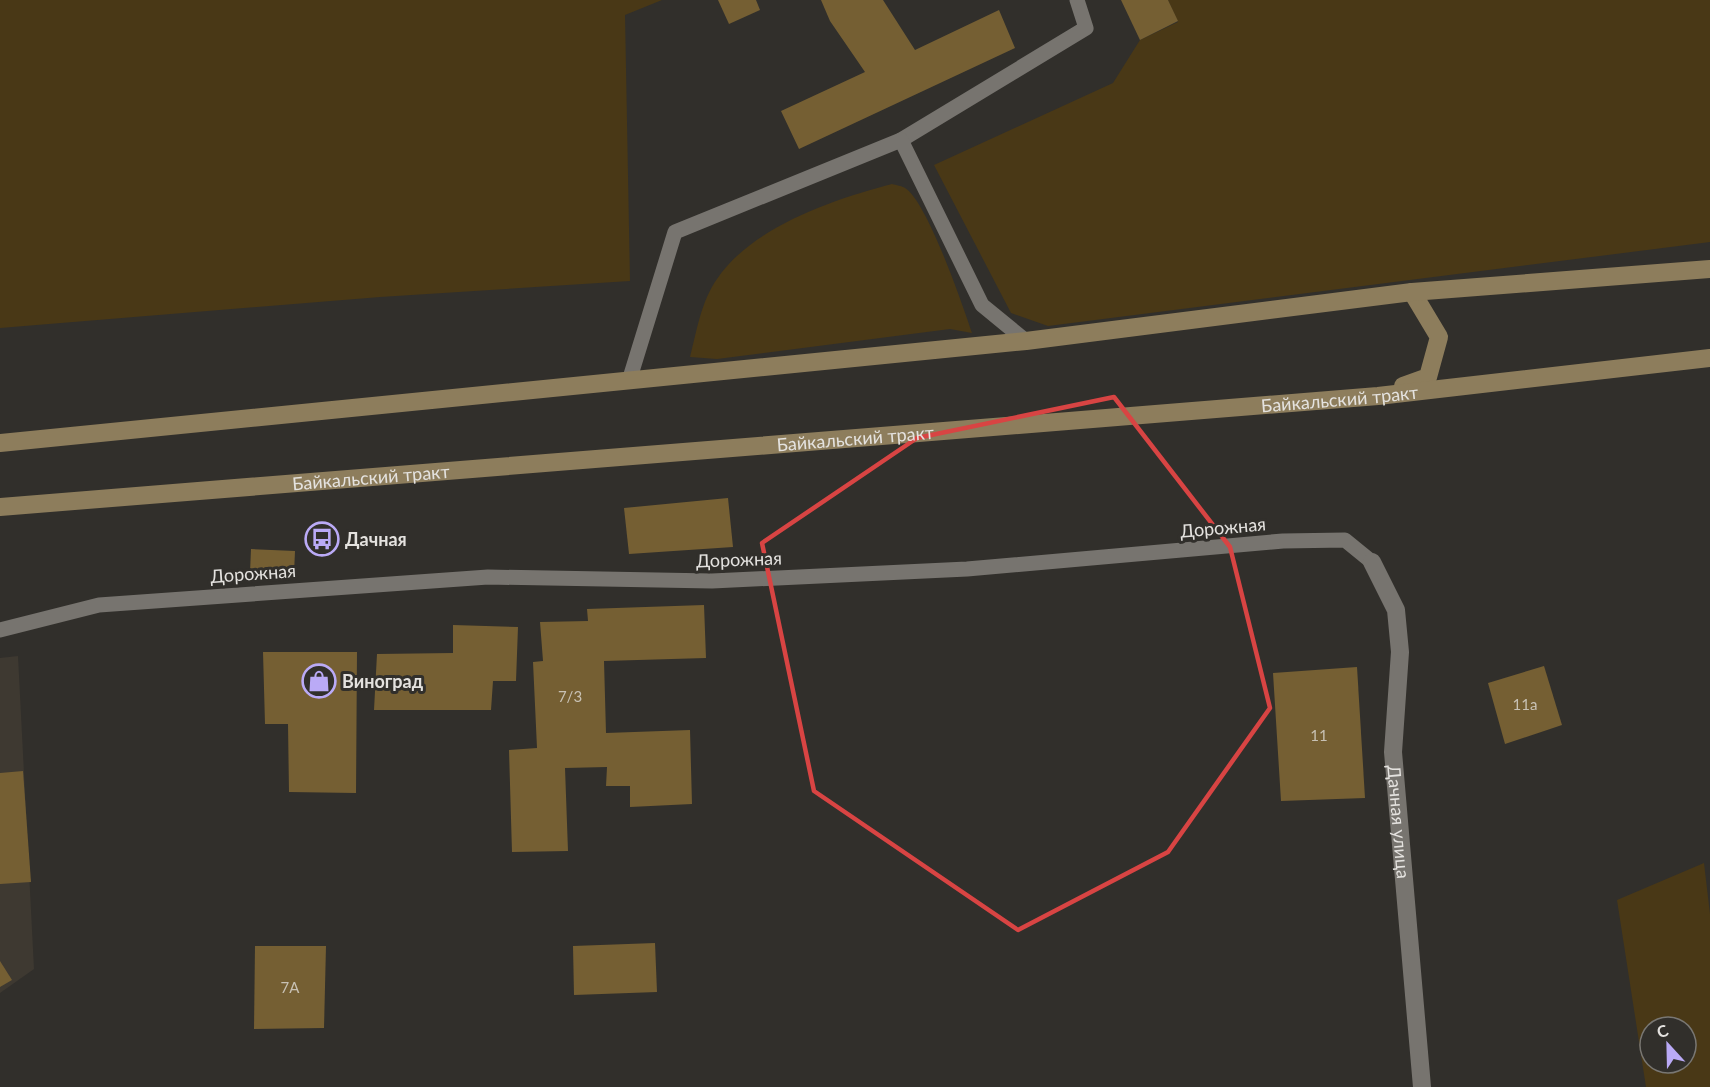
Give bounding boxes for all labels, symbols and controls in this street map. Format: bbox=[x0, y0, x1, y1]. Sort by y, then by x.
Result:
street label: Байкальский тракт bbox=[1260, 380, 1419, 416]
street label: Байкальский тракт bbox=[776, 421, 935, 455]
street label: Байкальский тракт bbox=[291, 460, 450, 494]
street label: Дорожная bbox=[1179, 512, 1267, 542]
bus stop icon: Дачная bbox=[304, 521, 340, 557]
place label: Дачная bbox=[345, 528, 407, 550]
street label: Дорожная bbox=[696, 547, 782, 571]
street label: Дорожная bbox=[209, 559, 297, 587]
shop icon: Виноград bbox=[301, 663, 337, 699]
place label: Виноград bbox=[342, 670, 424, 692]
house number: 7/3 bbox=[558, 687, 582, 705]
house number: 11а bbox=[1513, 695, 1537, 713]
house number: 11 bbox=[1310, 726, 1328, 744]
street label: Дачная улица bbox=[1383, 764, 1415, 879]
house number: 7А bbox=[281, 978, 300, 996]
north arrow bbox=[1638, 1015, 1698, 1075]
text: С bbox=[1654, 1020, 1671, 1041]

